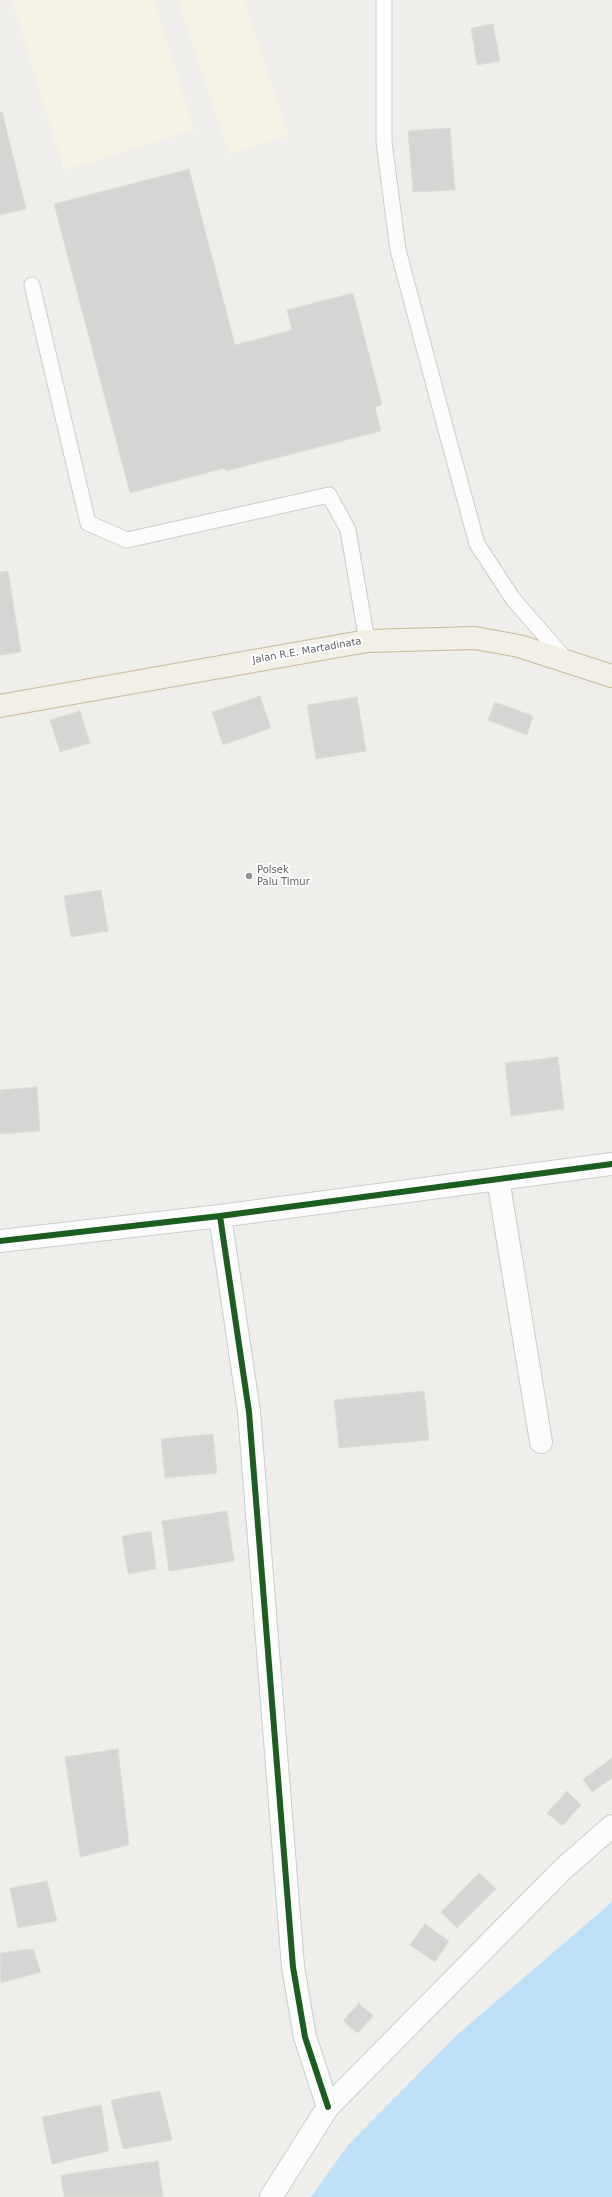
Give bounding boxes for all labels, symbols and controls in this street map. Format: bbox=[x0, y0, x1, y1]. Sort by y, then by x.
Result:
street label: Jalan R.E. Martadinata bbox=[252, 635, 362, 667]
place label: Polsek Palu Timur bbox=[257, 864, 310, 888]
marker: Polsek Palu Timur bbox=[244, 871, 254, 881]

